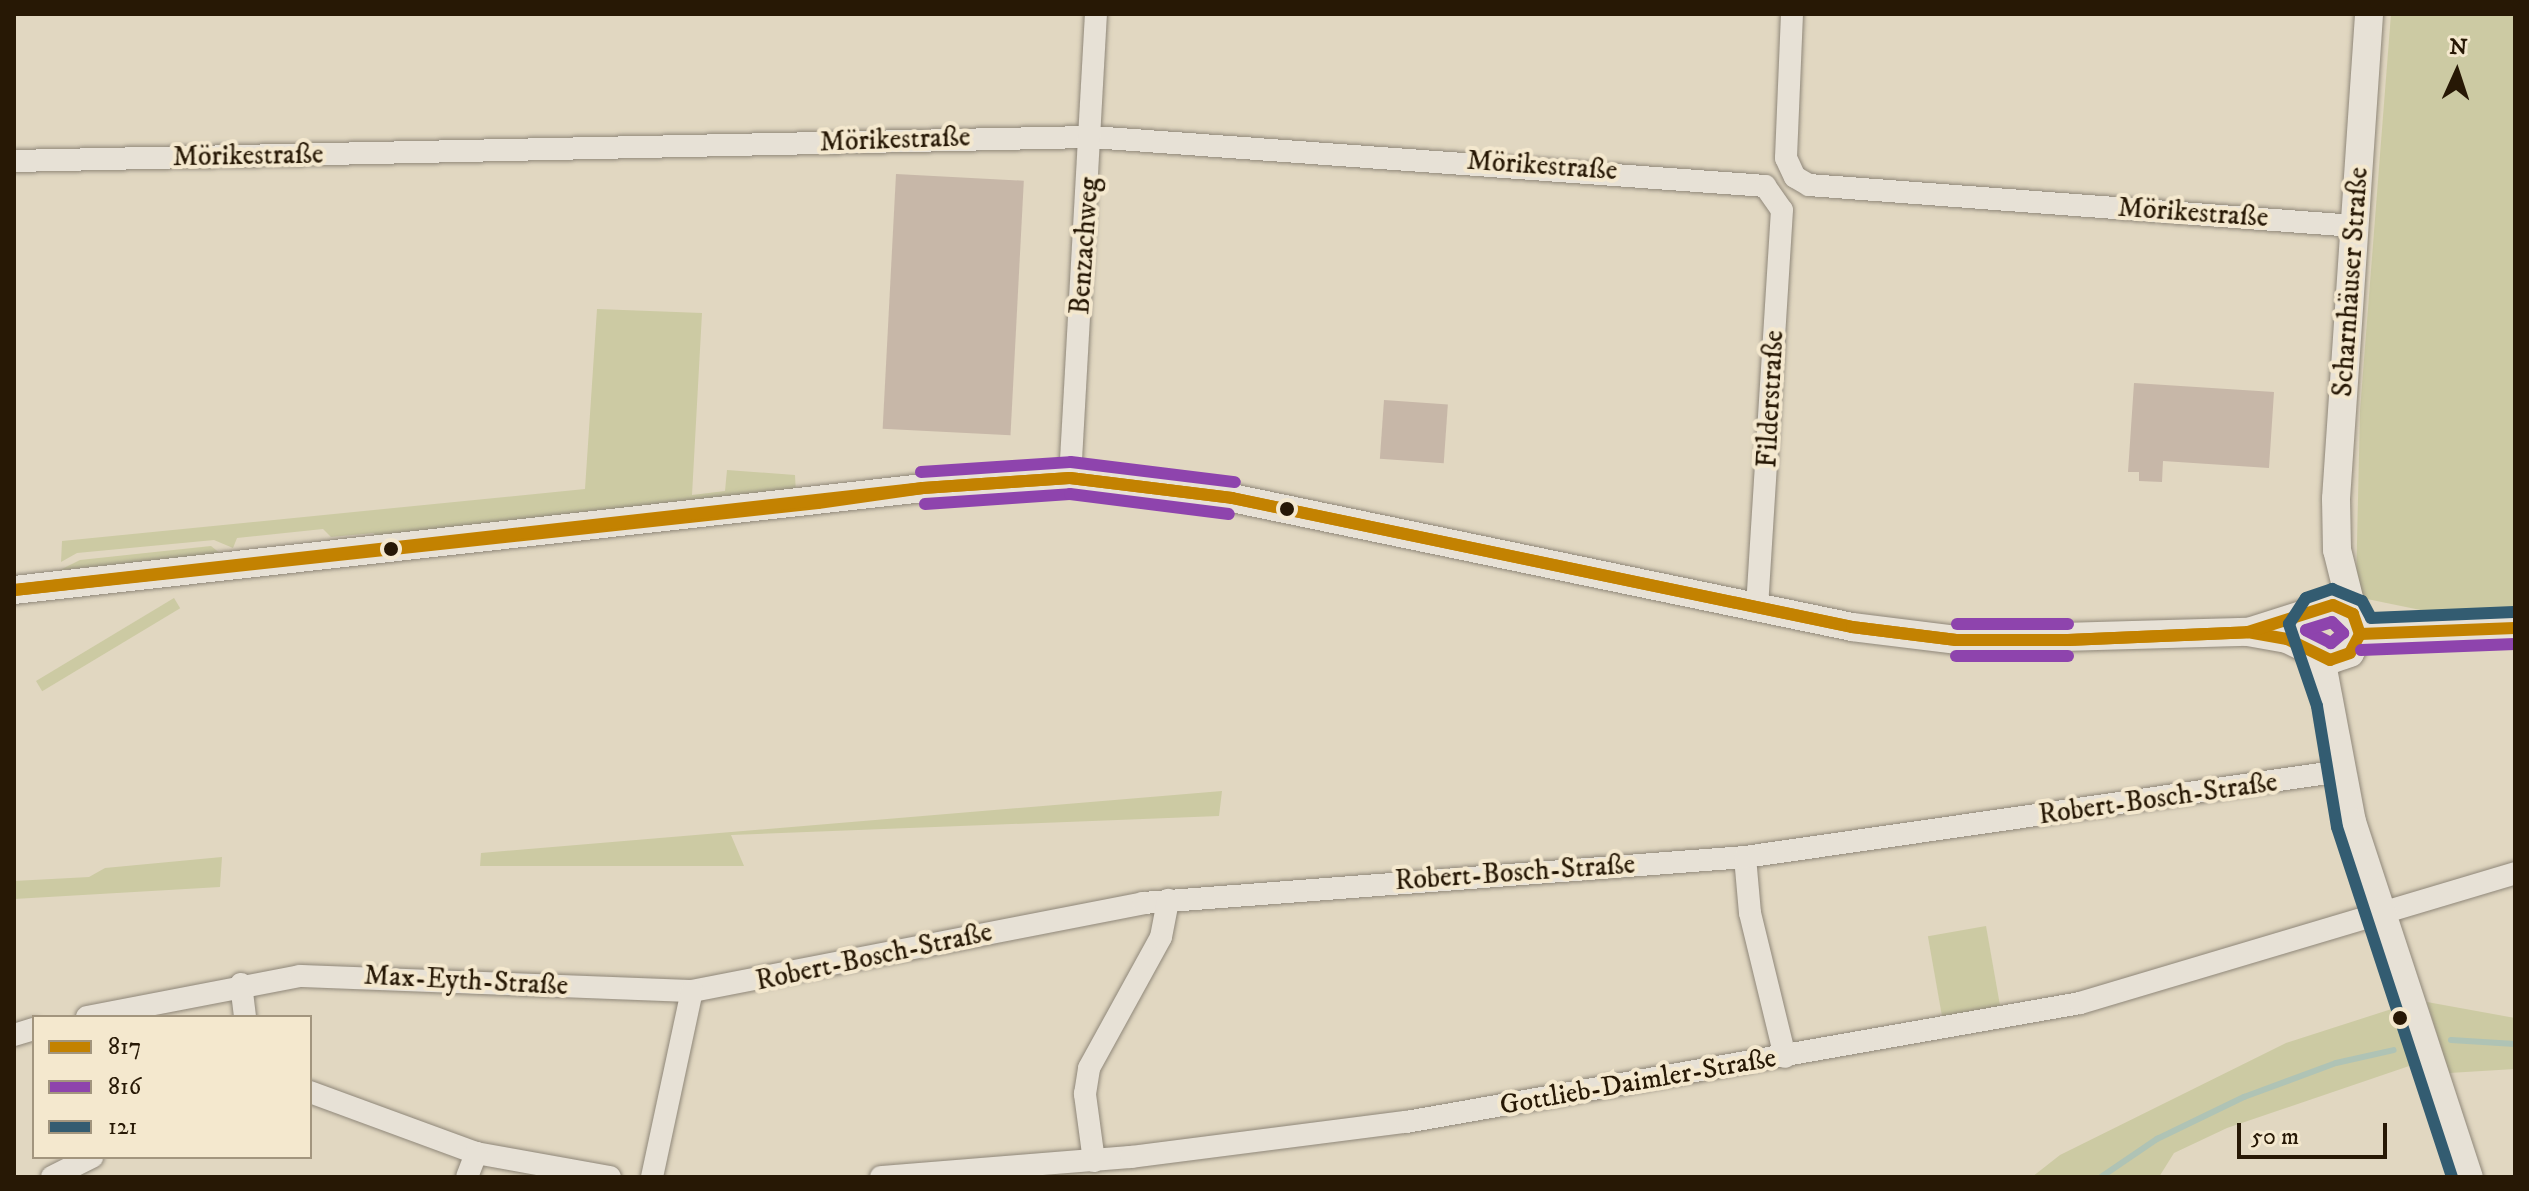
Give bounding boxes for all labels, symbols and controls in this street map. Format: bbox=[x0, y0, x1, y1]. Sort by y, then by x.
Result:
north arrow bbox=[2417, 32, 2497, 112]
text: N bbox=[2449, 34, 2468, 61]
street label: Mörikestraße bbox=[819, 121, 971, 159]
street label: Mörikestraße bbox=[172, 138, 324, 174]
street label: Mörikestraße bbox=[1466, 144, 1618, 188]
street label: Scharnhäuser Straße bbox=[2326, 166, 2376, 398]
street label: Benzachweg bbox=[1063, 176, 1107, 316]
street label: Mörikestraße bbox=[2117, 191, 2269, 235]
street label: Filderstraße bbox=[1751, 329, 1791, 469]
unlabelled marker bbox=[1279, 501, 1295, 517]
unlabelled marker bbox=[383, 541, 399, 557]
street label: Robert-Bosch-Straße bbox=[2036, 766, 2280, 832]
street label: Robert-Bosch-Straße bbox=[1394, 848, 1636, 898]
street label: Robert-Bosch-Straße bbox=[753, 916, 995, 998]
street label: Max-Eyth-Straße bbox=[363, 959, 569, 1003]
unlabelled marker bbox=[2392, 1010, 2408, 1026]
legend bbox=[32, 1015, 312, 1159]
text: 817 bbox=[108, 1032, 141, 1062]
street label: Gottlieb-Daimler-Straße bbox=[1497, 1041, 1779, 1123]
text: 816 bbox=[108, 1072, 141, 1102]
scale bar bbox=[2241, 1107, 2391, 1157]
text: 121 bbox=[108, 1112, 137, 1142]
text: 50 m bbox=[2251, 1122, 2299, 1152]

